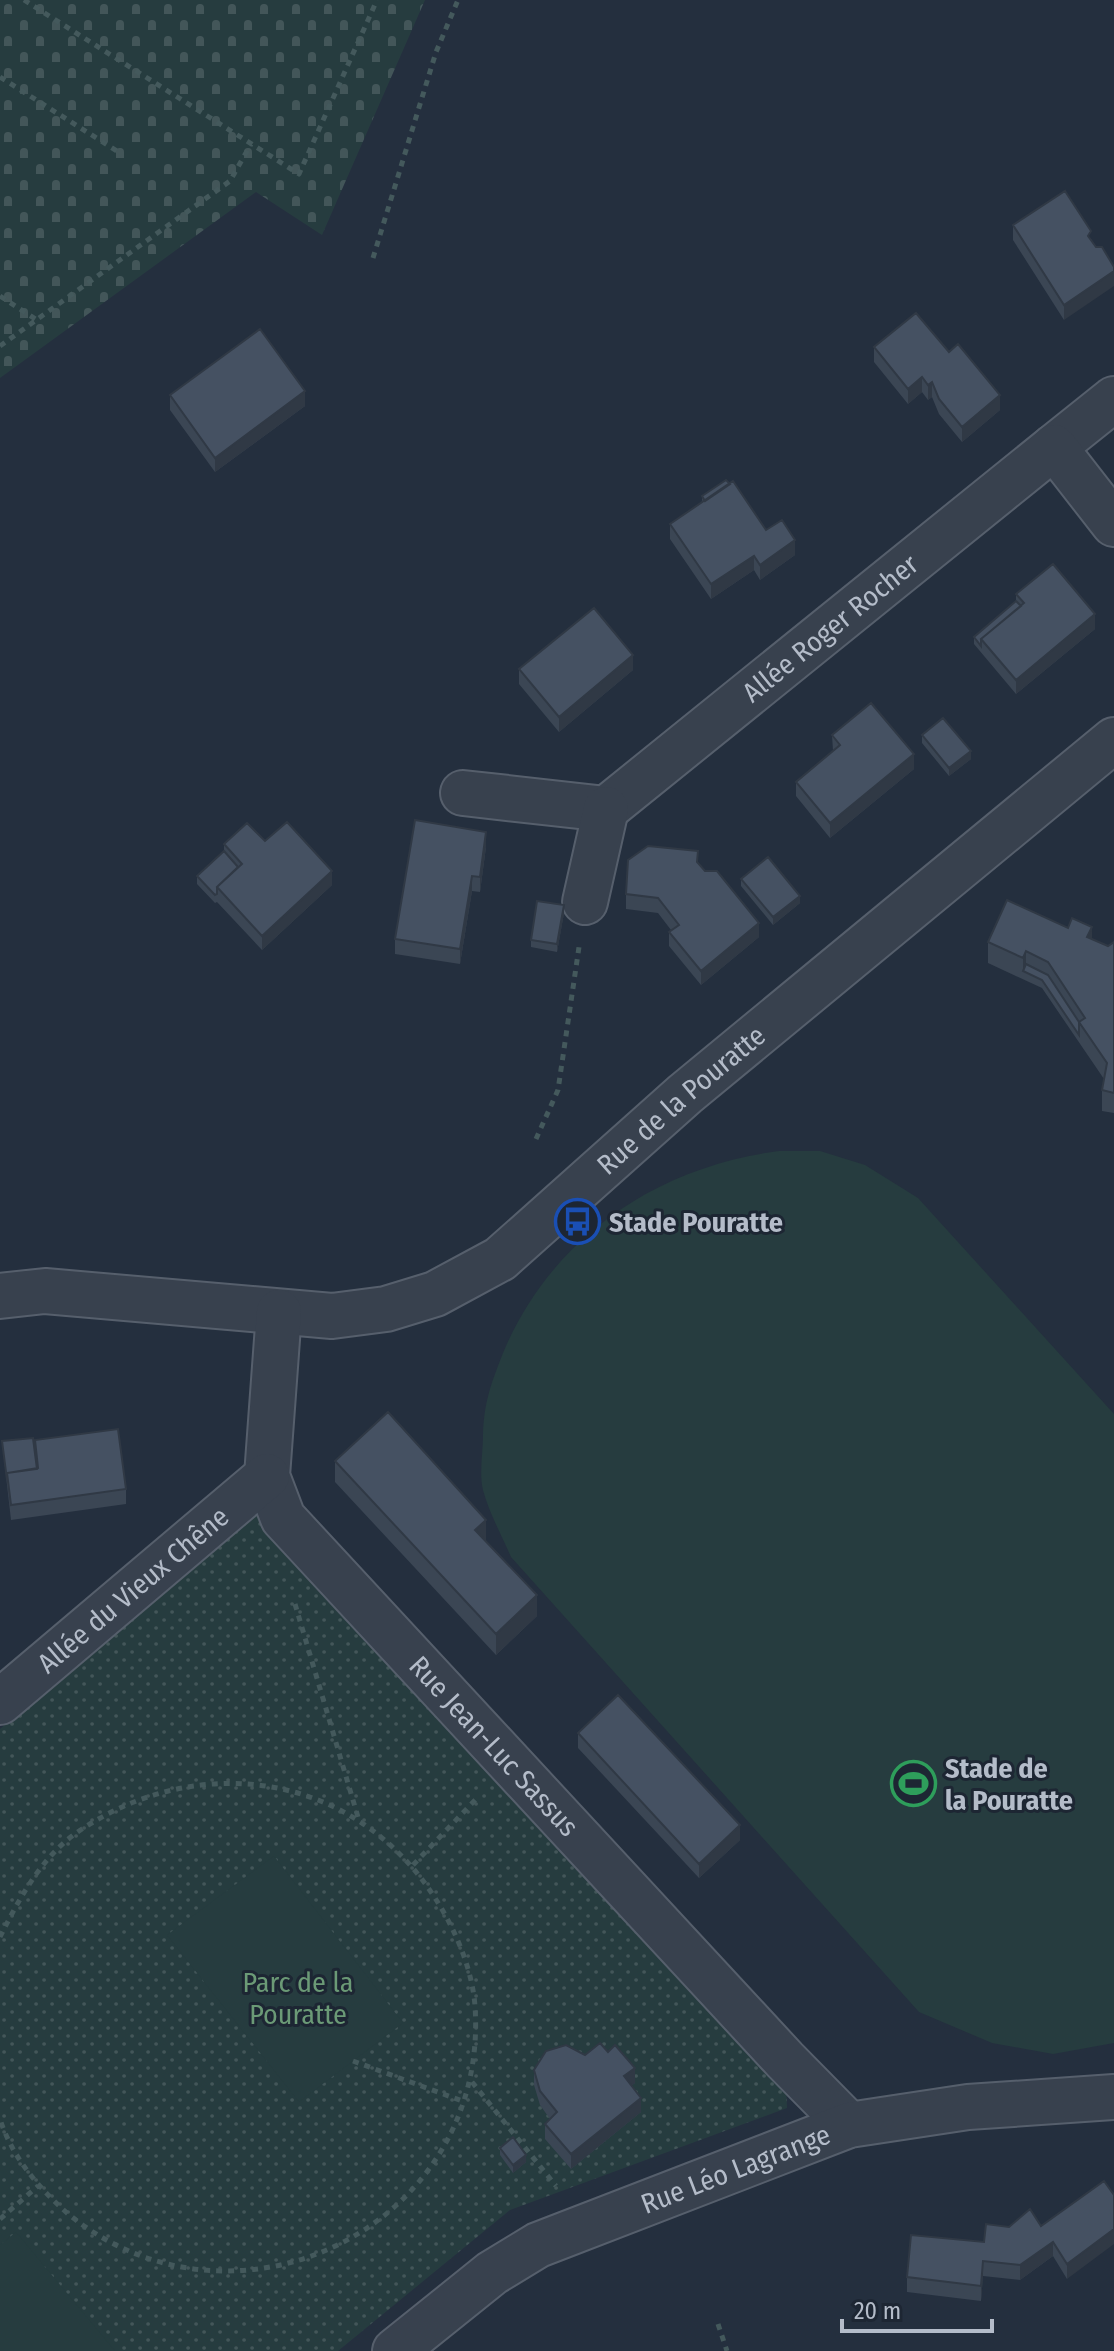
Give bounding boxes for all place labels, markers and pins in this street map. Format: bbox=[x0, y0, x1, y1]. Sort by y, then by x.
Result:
bus stop icon: Stade Pouratte bbox=[554, 1198, 602, 1246]
place label: Stade Pouratte bbox=[609, 1206, 783, 1239]
place label: Stade de la Pouratte bbox=[945, 1752, 1073, 1817]
sports icon: Stade de la Pouratte bbox=[890, 1760, 938, 1808]

